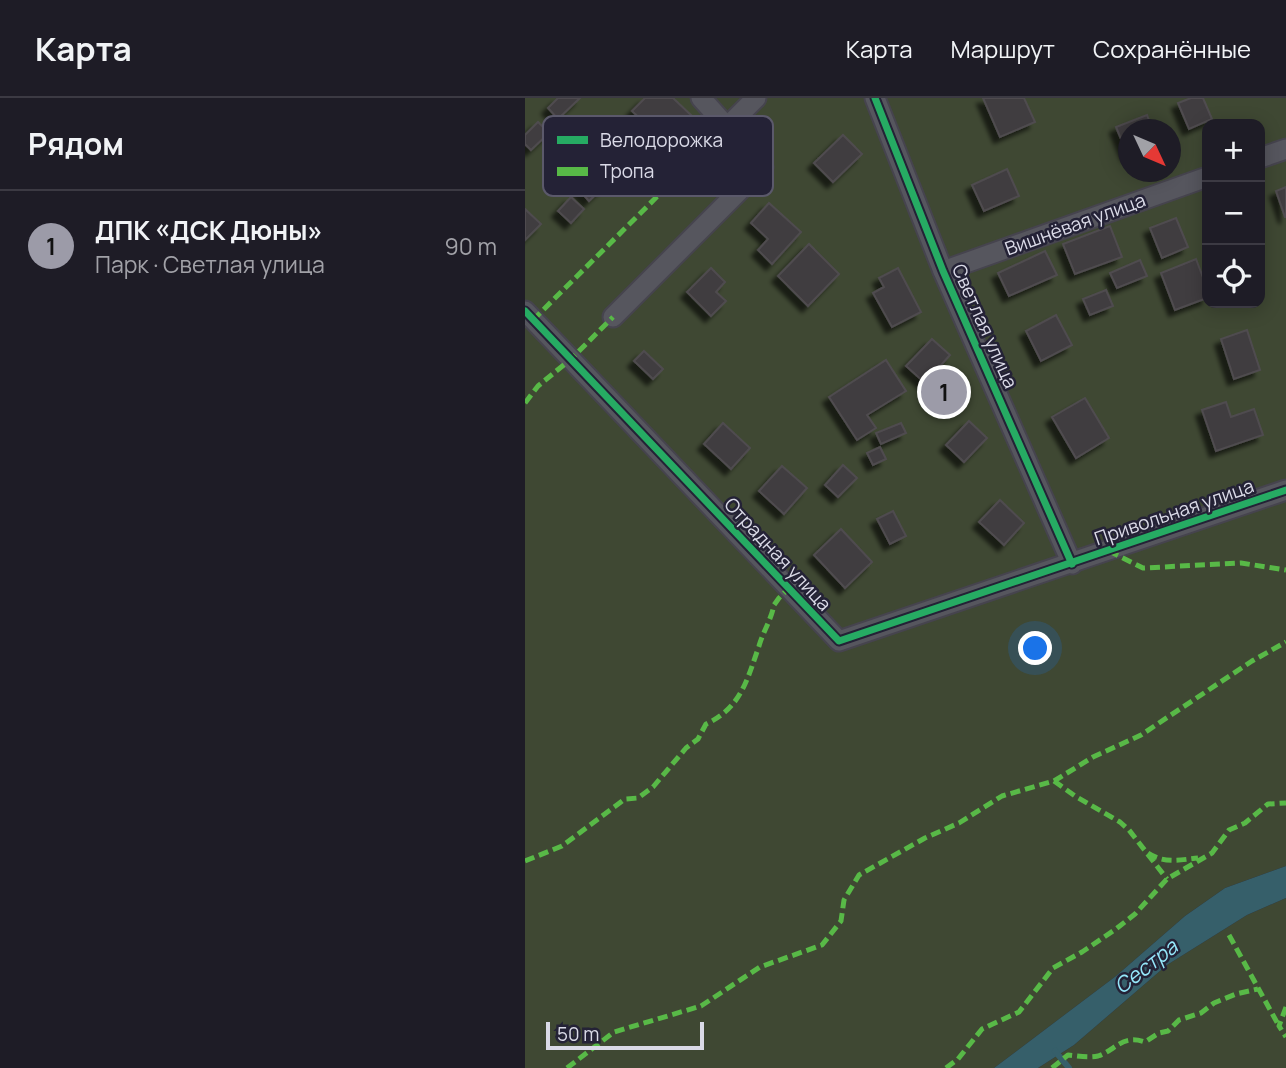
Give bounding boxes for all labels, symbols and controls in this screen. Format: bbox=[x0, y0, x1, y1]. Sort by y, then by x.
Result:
text: Карта bbox=[35, 26, 132, 71]
text: Карта bbox=[846, 32, 913, 65]
text: Маршрут bbox=[951, 32, 1055, 65]
text: Сохранённые bbox=[1093, 32, 1251, 65]
legend bbox=[543, 116, 773, 196]
north arrow bbox=[1118, 119, 1181, 182]
map controls bbox=[1202, 119, 1265, 308]
button: + bbox=[1202, 119, 1265, 182]
text: Рядом bbox=[28, 123, 124, 164]
text: Велодорожка bbox=[600, 127, 723, 153]
text: Тропа bbox=[600, 158, 654, 184]
button: − bbox=[1202, 182, 1265, 245]
street label: Вишнёвая улица bbox=[1001, 186, 1149, 262]
text: ДПК «ДСК Дюны» bbox=[95, 212, 323, 248]
text: 1 bbox=[46, 230, 56, 262]
text: 90 m bbox=[445, 230, 497, 262]
button: locate bbox=[1202, 245, 1265, 308]
text: Парк · Светлая улица bbox=[95, 248, 325, 280]
street label: Светлая улица bbox=[946, 260, 1024, 392]
pin: 1 bbox=[921, 366, 967, 418]
street label: Привольная улица bbox=[1091, 472, 1257, 552]
street label: Отрадная улица bbox=[719, 492, 837, 616]
your location bbox=[1018, 631, 1052, 665]
water label: Сестра bbox=[1108, 932, 1184, 1000]
scale bar bbox=[546, 1019, 703, 1051]
text: 50 m bbox=[557, 1021, 599, 1047]

